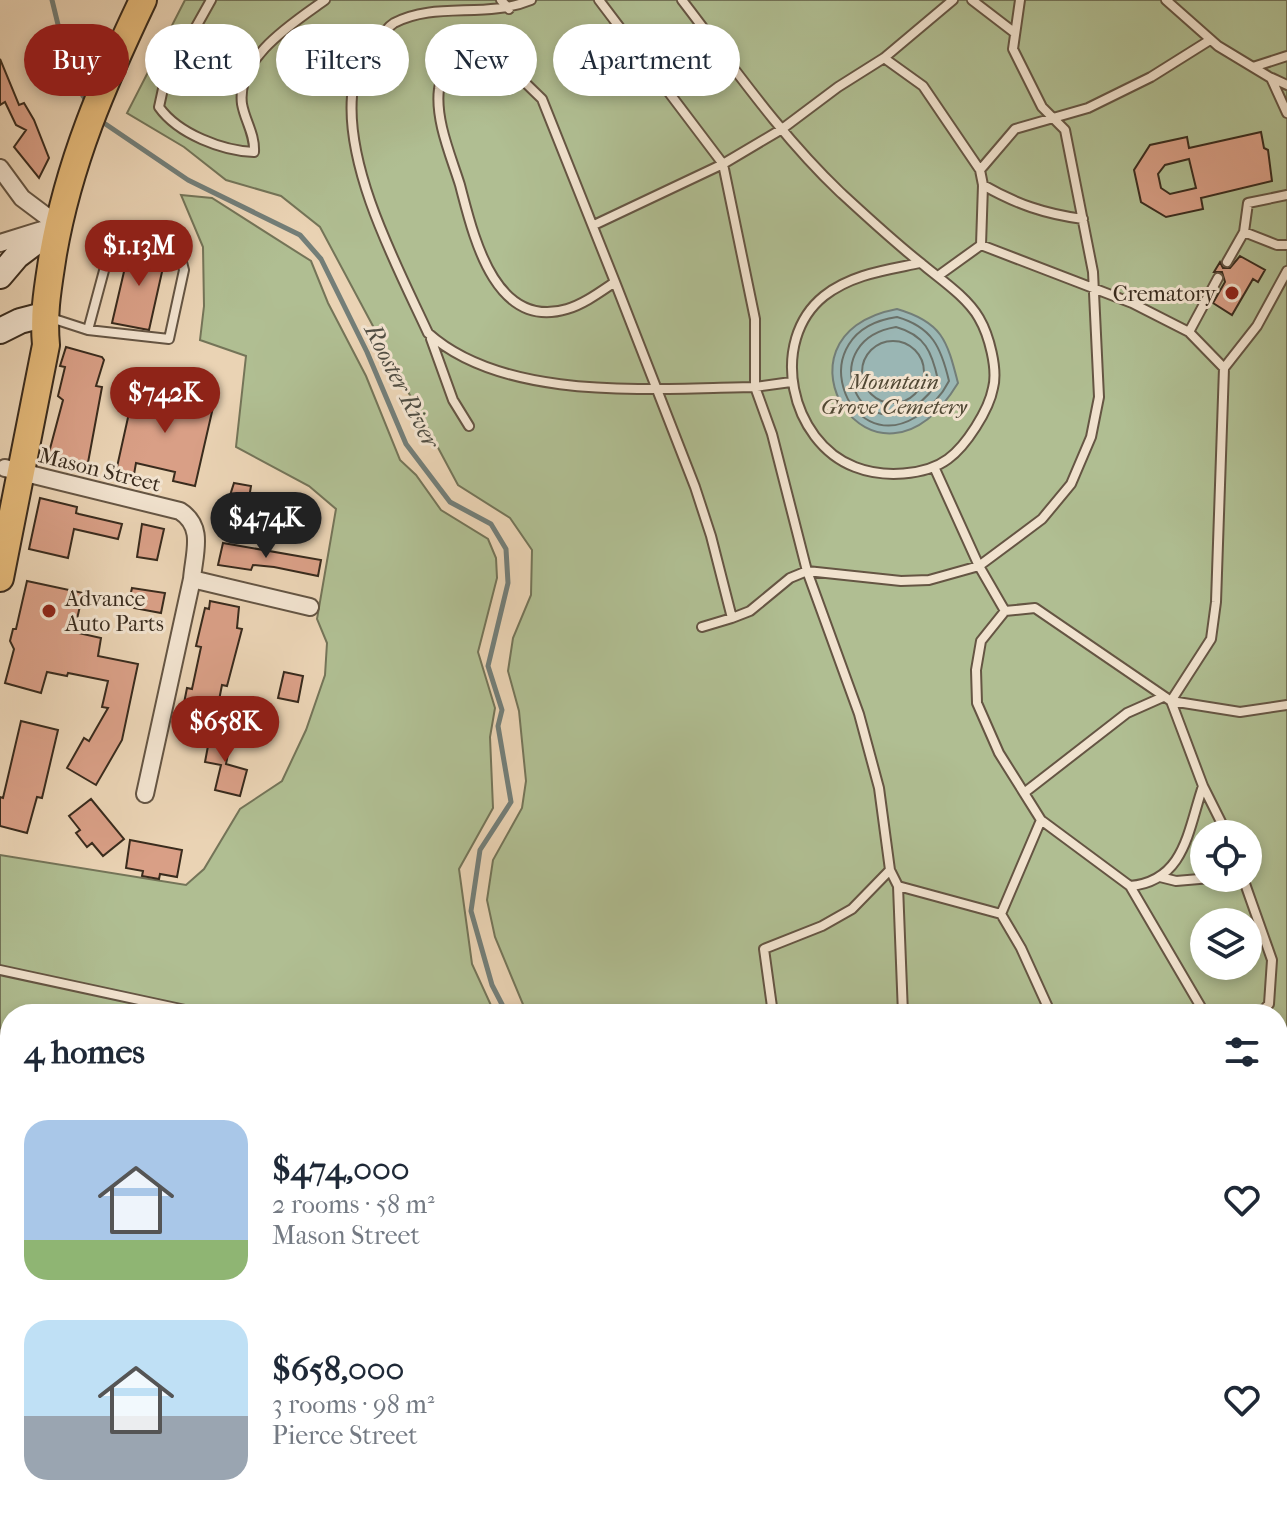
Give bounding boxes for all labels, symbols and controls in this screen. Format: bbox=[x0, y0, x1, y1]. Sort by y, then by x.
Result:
chip: Buy bbox=[24, 24, 129, 96]
chip: Rent bbox=[145, 24, 260, 96]
chip: Filters bbox=[276, 24, 409, 96]
chip: New bbox=[425, 24, 537, 96]
chip: Apartment bbox=[553, 24, 740, 96]
pin: $1.13M bbox=[74, 220, 204, 288]
text: $1.13M bbox=[103, 230, 175, 261]
place label: Crematory bbox=[1113, 281, 1217, 307]
marker: Crematory bbox=[1223, 284, 1241, 302]
water label: Rooster River bbox=[358, 318, 446, 455]
pin: $742K bbox=[109, 367, 221, 435]
park label: Mountain Grove Cemetery bbox=[821, 369, 968, 420]
text: $742K bbox=[128, 377, 202, 408]
street label: Mason Street bbox=[36, 442, 164, 498]
pin: $474K bbox=[210, 492, 322, 560]
text: $474K bbox=[228, 502, 304, 533]
place label: Advance Auto Parts bbox=[64, 586, 164, 637]
marker: Advance Auto Parts bbox=[40, 602, 58, 620]
pin: $658K bbox=[169, 696, 281, 764]
text: $658K bbox=[189, 706, 261, 737]
map controls bbox=[1190, 820, 1262, 980]
button: locate bbox=[1190, 820, 1262, 892]
button: layers bbox=[1190, 908, 1262, 980]
icon: filters bbox=[1220, 1030, 1264, 1074]
text: 4 homes bbox=[24, 1032, 145, 1072]
text: $474,000 bbox=[272, 1149, 410, 1189]
icon: home bbox=[88, 1152, 184, 1248]
icon: heart bbox=[1220, 1178, 1264, 1222]
text: 2 rooms · 58 m² bbox=[272, 1189, 435, 1220]
text: Mason Street bbox=[272, 1220, 420, 1251]
text: $658,000 bbox=[272, 1349, 404, 1389]
icon: home bbox=[88, 1352, 184, 1448]
icon: heart bbox=[1220, 1378, 1264, 1422]
text: 3 rooms · 98 m² bbox=[272, 1389, 434, 1420]
text: Pierce Street bbox=[272, 1420, 418, 1451]

